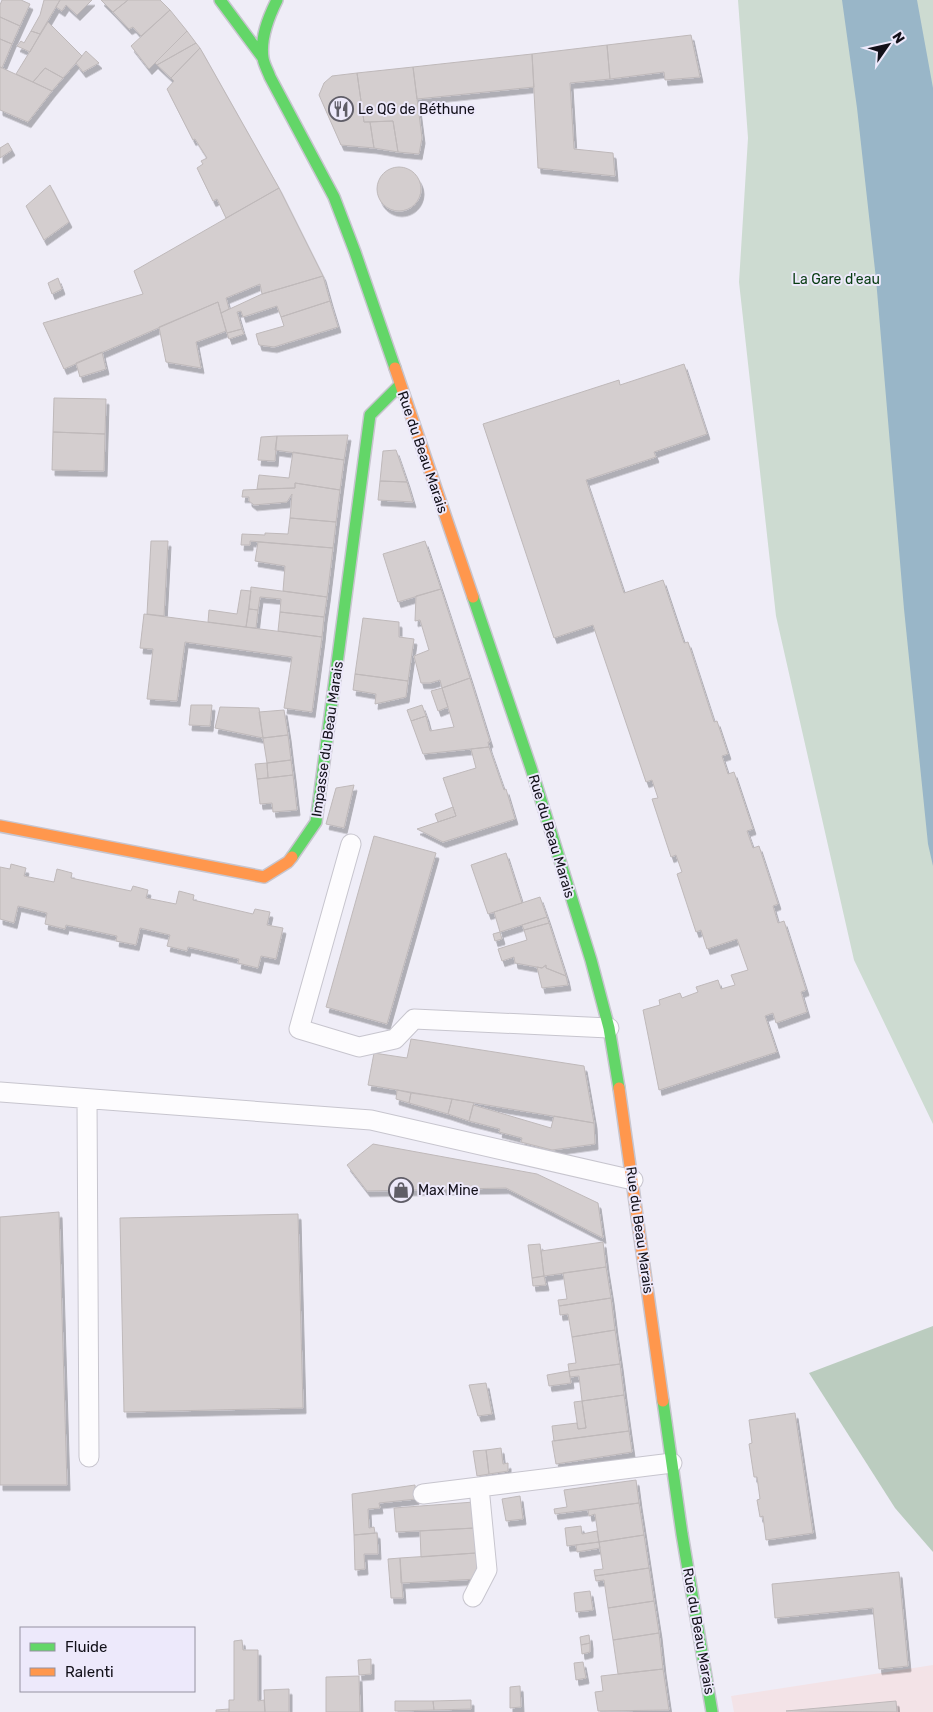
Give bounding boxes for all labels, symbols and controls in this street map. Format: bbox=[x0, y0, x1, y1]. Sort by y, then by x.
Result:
north arrow bbox=[863, 20, 913, 70]
text: N bbox=[888, 29, 908, 47]
restaurant icon: Le QG de Béthune bbox=[328, 96, 354, 122]
place label: Le QG de Béthune bbox=[358, 101, 475, 118]
park label: La Gare d'eau bbox=[792, 271, 880, 288]
street label: Rue du Beau Marais bbox=[394, 389, 451, 516]
street label: Impasse du Beau Marais bbox=[308, 660, 347, 818]
street label: Rue du Beau Marais bbox=[525, 772, 578, 900]
street label: Rue du Beau Marais bbox=[622, 1165, 657, 1295]
shop icon: Max Mine bbox=[388, 1177, 414, 1203]
place label: Max Mine bbox=[418, 1182, 479, 1199]
street label: Rue du Beau Marais bbox=[679, 1567, 718, 1696]
legend bbox=[20, 1627, 195, 1692]
text: Fluide bbox=[65, 1638, 107, 1656]
text: Ralenti bbox=[65, 1663, 114, 1681]

